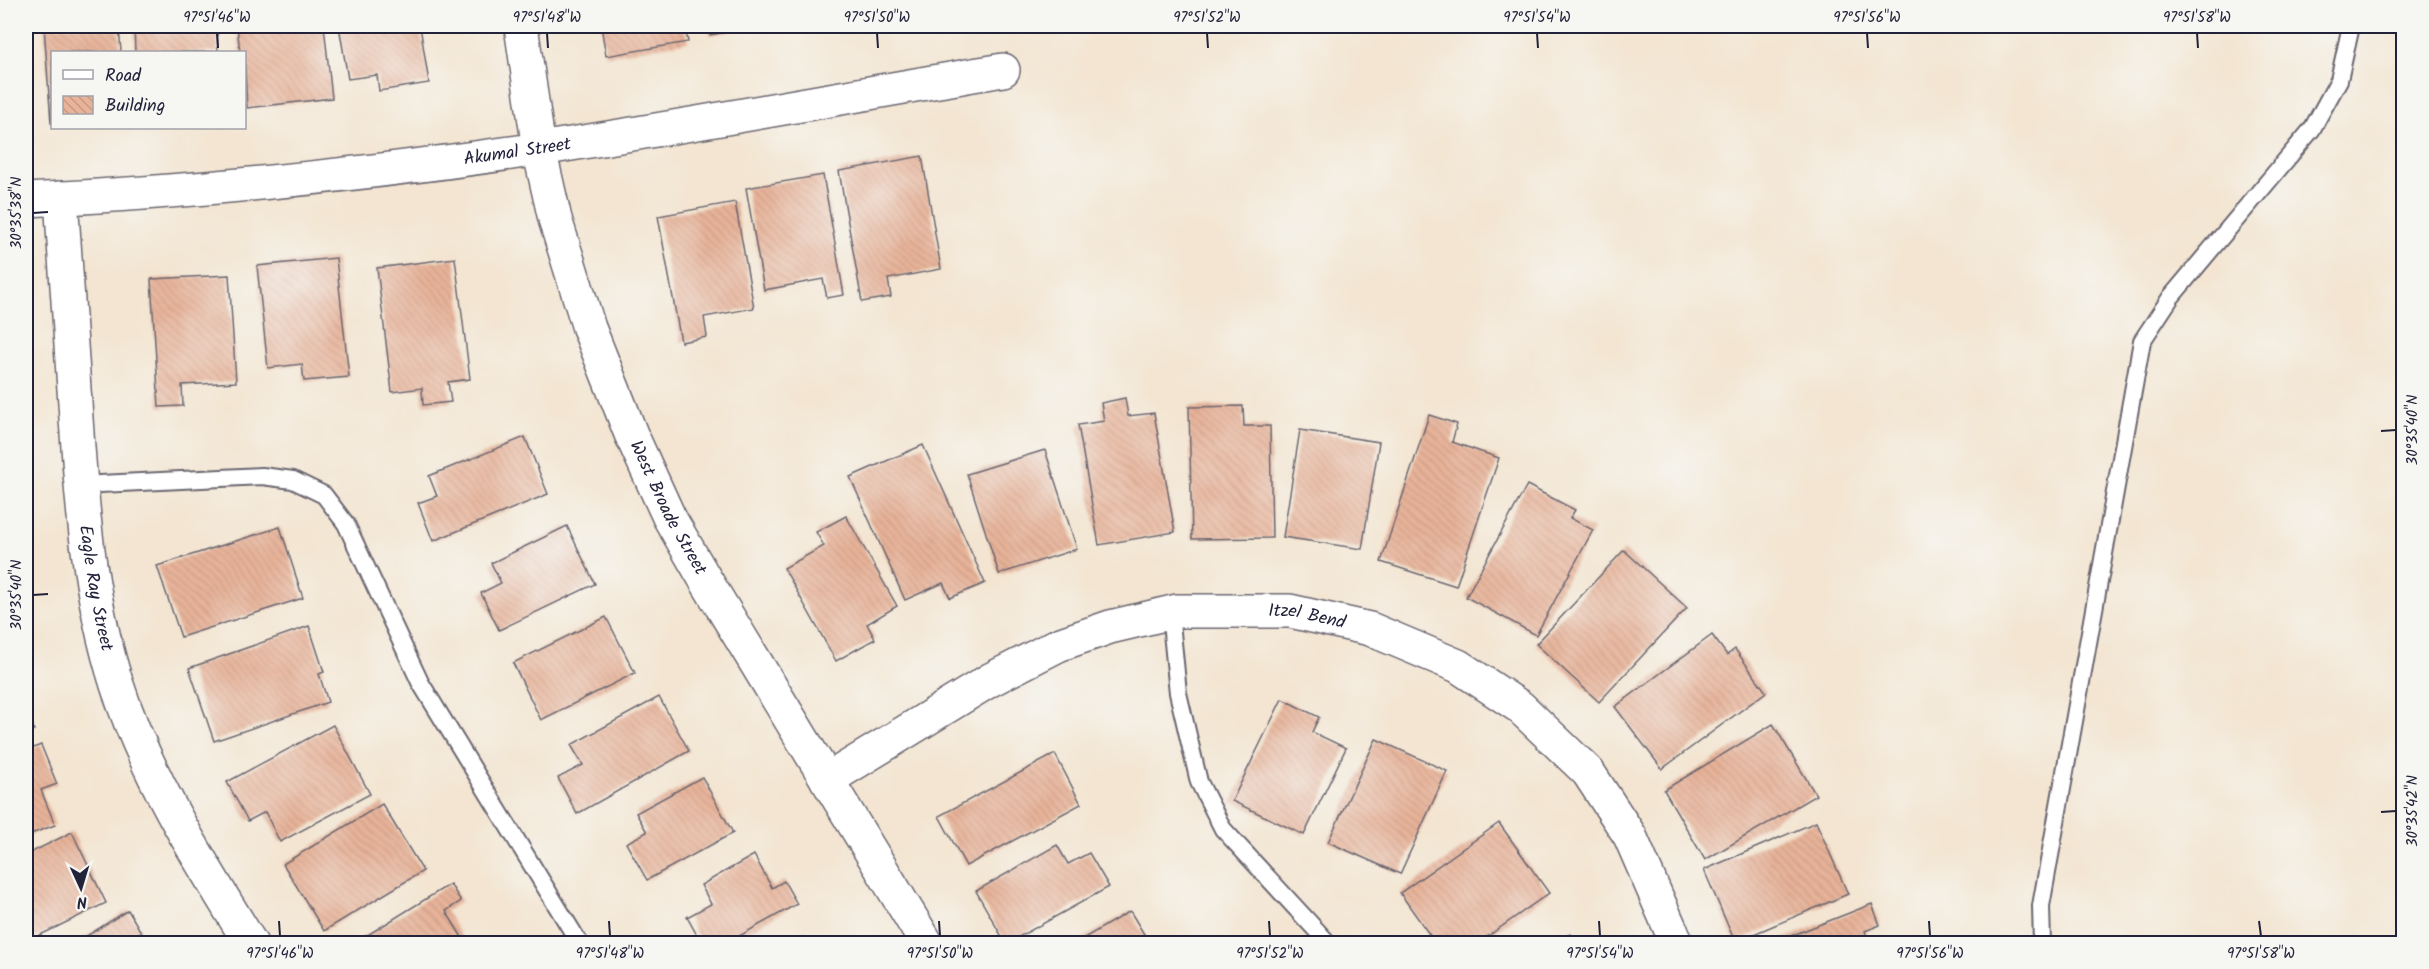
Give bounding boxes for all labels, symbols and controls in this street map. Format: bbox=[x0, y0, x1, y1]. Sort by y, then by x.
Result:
text: 97°51'46"W bbox=[183, 6, 251, 30]
text: 97°51'48"W bbox=[513, 6, 581, 30]
text: 97°51'50"W bbox=[844, 6, 911, 30]
text: 97°51'52"W bbox=[1173, 6, 1241, 30]
text: 97°51'54"W bbox=[1503, 6, 1571, 30]
text: 97°51'56"W bbox=[1833, 6, 1901, 30]
text: 97°51'58"W bbox=[2163, 6, 2231, 30]
legend bbox=[51, 51, 246, 129]
text: Road bbox=[105, 62, 142, 91]
text: Building bbox=[105, 92, 165, 121]
street label: Akumal Street bbox=[462, 129, 574, 174]
text: 30°35'38"N bbox=[5, 177, 29, 249]
text: 30°35'40"N bbox=[2401, 395, 2425, 465]
street label: West Broade Street bbox=[621, 436, 715, 582]
street label: Eagle Ray Street bbox=[71, 524, 121, 655]
text: 30°35'40"N bbox=[5, 560, 29, 630]
street label: Itzel Bend bbox=[1268, 597, 1349, 638]
text: 30°35'42"N bbox=[2401, 775, 2425, 847]
north arrow bbox=[51, 858, 111, 918]
text: N bbox=[76, 889, 88, 914]
text: 97°51'46"W bbox=[246, 942, 314, 966]
text: 97°51'48"W bbox=[576, 942, 644, 966]
text: 97°51'50"W bbox=[907, 942, 974, 966]
text: 97°51'52"W bbox=[1236, 942, 1304, 966]
text: 97°51'54"W bbox=[1566, 942, 1634, 966]
text: 97°51'56"W bbox=[1896, 942, 1964, 966]
text: 97°51'58"W bbox=[2227, 942, 2295, 966]

